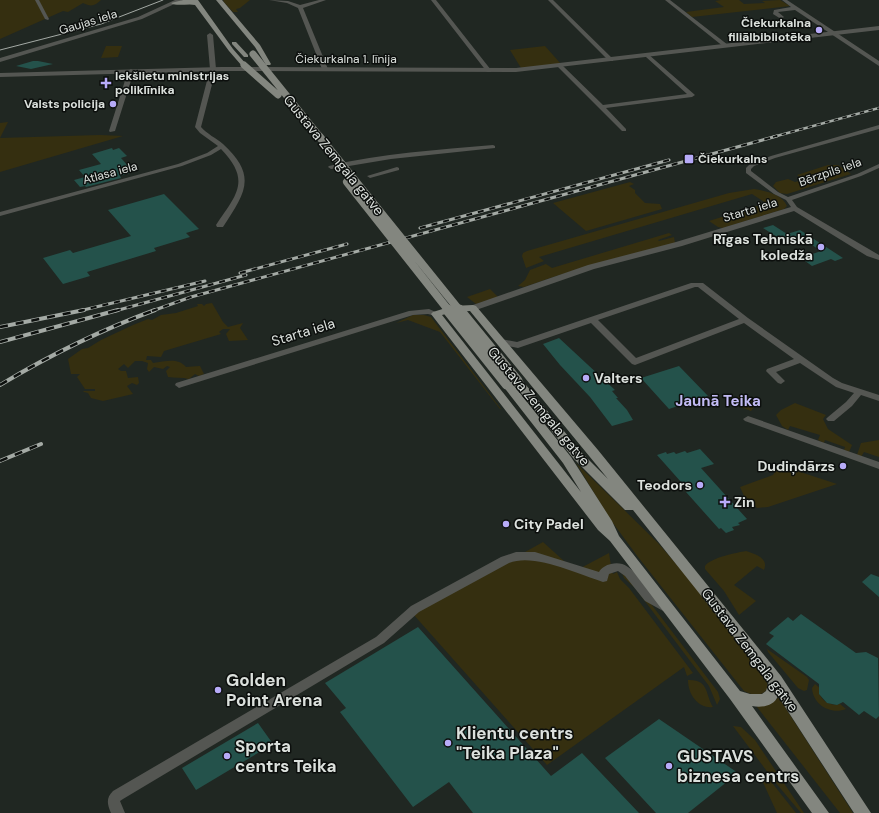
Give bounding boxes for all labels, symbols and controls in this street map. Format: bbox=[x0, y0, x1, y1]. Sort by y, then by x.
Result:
street label: Gaujas iela bbox=[57, 6, 119, 38]
place label: Čiekurkalna filiālbibliotēka bbox=[728, 15, 811, 45]
marker: Čiekurkalna filiālbibliotēka bbox=[814, 25, 824, 35]
street label: Čiekurkalna 1. līnija bbox=[295, 51, 397, 67]
place label: Iekšlietu ministrijas poliklīnika bbox=[115, 68, 229, 98]
marker: Iekšlietu ministrijas poliklīnika bbox=[100, 77, 112, 89]
street label: Gustava Zemgala gatve bbox=[280, 91, 388, 219]
place label: Valsts policija bbox=[24, 96, 105, 112]
marker: Valsts policija bbox=[108, 99, 118, 109]
place label: Čiekurkalns bbox=[698, 151, 767, 167]
marker: Čiekurkalns bbox=[683, 153, 695, 165]
street label: Bērzpils iela bbox=[797, 154, 863, 190]
street label: Atlasa iela bbox=[81, 158, 139, 188]
street label: Starta iela bbox=[721, 194, 779, 226]
place label: Rīgas Tehniskā koledža bbox=[713, 230, 813, 264]
marker: Rīgas Tehniskā koledža bbox=[816, 242, 826, 252]
street label: Starta iela bbox=[269, 314, 337, 350]
street label: Gustava Zemgala gatve bbox=[484, 343, 594, 469]
place label: Valters bbox=[594, 369, 642, 387]
marker: Valters bbox=[581, 373, 591, 383]
district label: Jaunā Teika bbox=[675, 391, 761, 411]
place label: Dudiņdārzs bbox=[757, 457, 835, 475]
marker: Dudiņdārzs bbox=[838, 461, 848, 471]
place label: Teodors bbox=[637, 476, 692, 494]
marker: Teodors bbox=[695, 480, 705, 490]
place label: Zin bbox=[734, 493, 755, 511]
marker: Zin bbox=[719, 496, 731, 508]
place label: City Padel bbox=[514, 515, 584, 533]
marker: City Padel bbox=[501, 519, 511, 529]
street label: Gustava Zemgala gatve bbox=[698, 585, 802, 715]
place label: Golden Point Arena bbox=[226, 669, 322, 711]
marker: Golden Point Arena bbox=[213, 685, 223, 695]
place label: Klientu centrs "Teika Plaza" bbox=[456, 722, 573, 764]
place label: Sporta centrs Teika bbox=[235, 735, 336, 777]
marker: Klientu centrs "Teika Plaza" bbox=[443, 738, 453, 748]
place label: GUSTAVS biznesa centrs bbox=[677, 745, 799, 787]
marker: Sporta centrs Teika bbox=[222, 751, 232, 761]
marker: GUSTAVS biznesa centrs bbox=[664, 761, 674, 771]

